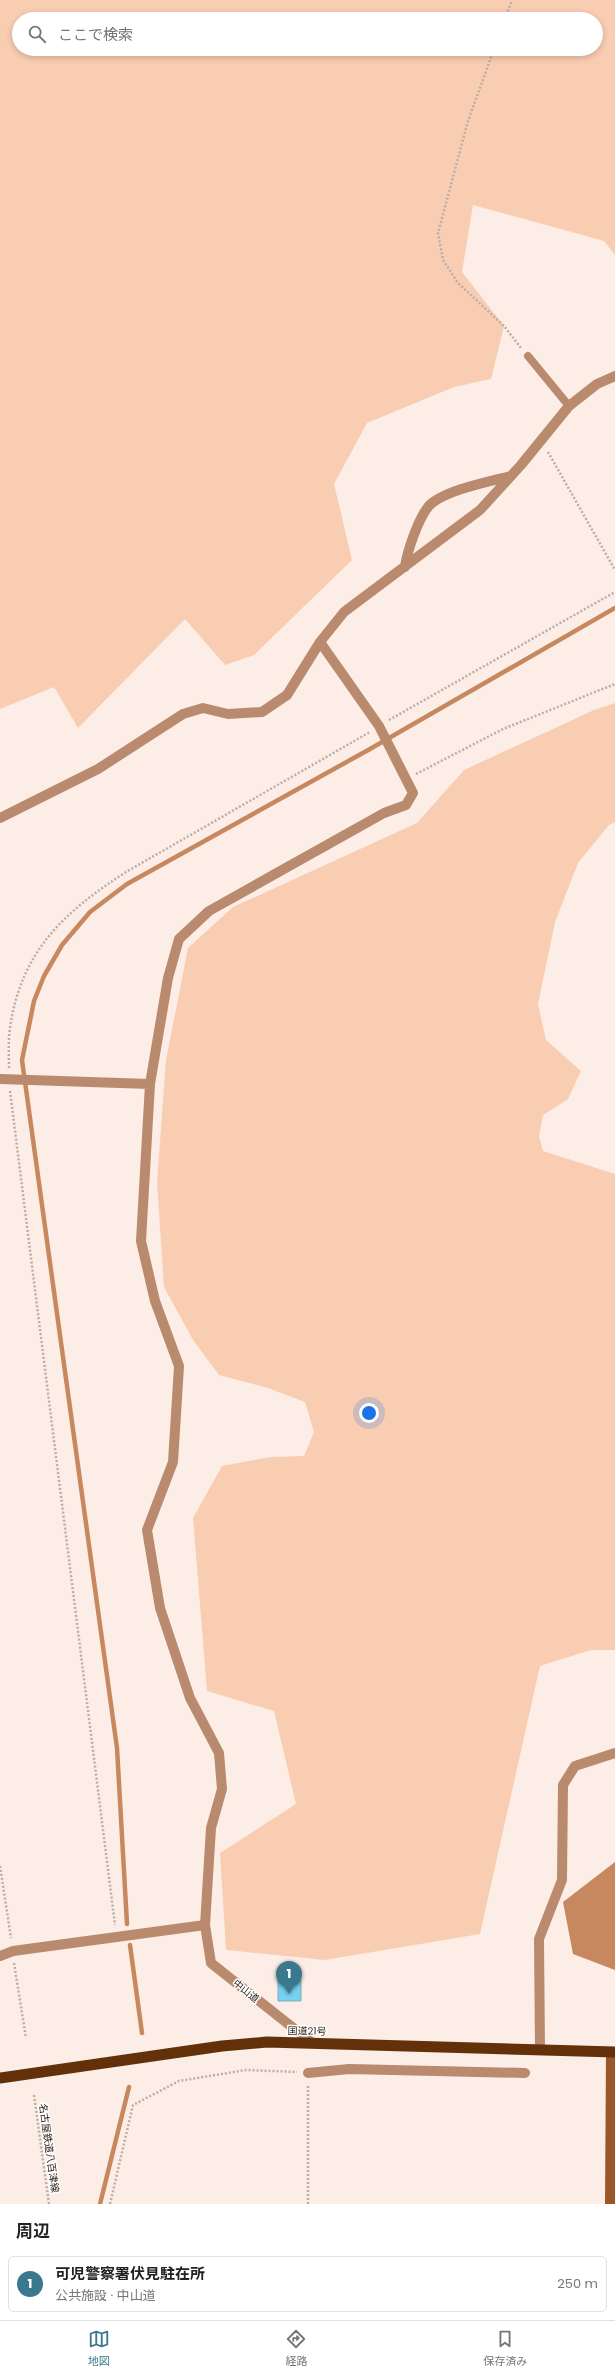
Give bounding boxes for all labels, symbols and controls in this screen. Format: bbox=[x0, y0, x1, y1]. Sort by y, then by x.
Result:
search box bbox=[12, 12, 603, 56]
icon: search bbox=[26, 23, 48, 45]
text: ここで検索 bbox=[58, 24, 133, 45]
your location bbox=[359, 1403, 379, 1423]
pin: 1 bbox=[276, 1961, 302, 1994]
street label: 中山道 bbox=[230, 1976, 262, 2006]
street label: 国道21号 bbox=[287, 2023, 327, 2039]
street label: 名古屋鉄道八百津線 bbox=[35, 2102, 63, 2194]
text: 周辺 bbox=[16, 2219, 50, 2243]
text: 可児警察署伏見駐在所 bbox=[55, 2263, 205, 2284]
text: 1 bbox=[28, 2274, 32, 2293]
text: 250 m bbox=[557, 2274, 598, 2293]
text: 公共施設 · 中山道 bbox=[55, 2286, 156, 2305]
tab: 地図 bbox=[88, 2328, 110, 2370]
tab: 経路 bbox=[285, 2328, 307, 2370]
tab: 保存済み bbox=[483, 2328, 527, 2370]

